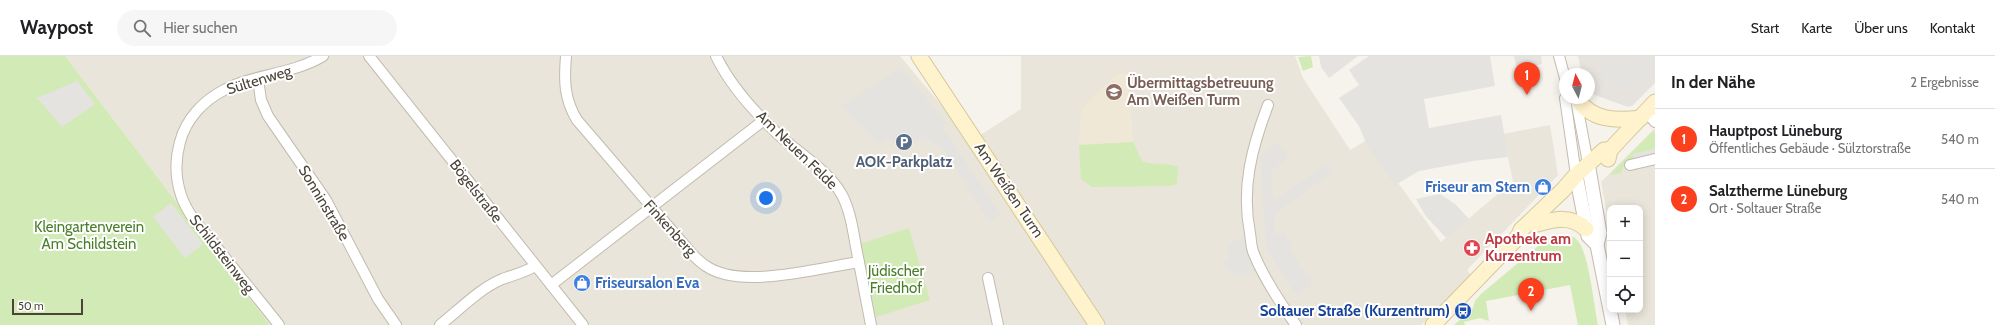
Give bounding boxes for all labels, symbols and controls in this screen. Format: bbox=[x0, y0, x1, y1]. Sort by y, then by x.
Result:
search box bbox=[117, 10, 397, 46]
text: Waypost bbox=[20, 16, 93, 39]
icon: search bbox=[131, 17, 153, 39]
text: Hier suchen bbox=[163, 19, 238, 37]
text: Start bbox=[1751, 19, 1779, 37]
text: Karte bbox=[1801, 19, 1832, 37]
text: Über uns bbox=[1854, 19, 1908, 37]
text: Kontakt bbox=[1930, 19, 1975, 37]
street label: Sültenweg bbox=[224, 61, 294, 98]
pin: 1 bbox=[1514, 62, 1540, 95]
north arrow bbox=[1559, 68, 1595, 104]
text: In der Nähe bbox=[1671, 72, 1755, 92]
place label: Übermittagsbetreuung Am Weißen Turm bbox=[1127, 73, 1274, 109]
text: 2 Ergebnisse bbox=[1910, 74, 1979, 90]
school or university icon: Übermittagsbetreuung Am Weißen Turm bbox=[1104, 82, 1124, 102]
street label: Am Neuen Felde bbox=[753, 107, 841, 193]
text: Hauptpost Lüneburg bbox=[1709, 122, 1842, 140]
text: 1 bbox=[1682, 131, 1686, 147]
text: 540 m bbox=[1941, 131, 1979, 147]
parking icon: AOK-Parkplatz bbox=[894, 132, 914, 152]
street label: Am Weißen Turm bbox=[971, 139, 1047, 241]
text: Öffentliches Gebäude · Sülztorstraße bbox=[1709, 140, 1911, 156]
place label: AOK-Parkplatz bbox=[856, 153, 952, 171]
street label: Bögelstraße bbox=[446, 156, 506, 226]
street label: Sonninstraße bbox=[294, 162, 354, 244]
shop icon: Friseur am Stern bbox=[1533, 177, 1553, 197]
place label: Friseur am Stern bbox=[1425, 178, 1530, 196]
text: Salztherme Lüneburg bbox=[1709, 182, 1847, 200]
your location bbox=[756, 188, 776, 208]
text: 2 bbox=[1681, 191, 1687, 207]
text: 540 m bbox=[1941, 191, 1979, 207]
street label: Finkenberg bbox=[640, 196, 700, 260]
text: Ort · Soltauer Straße bbox=[1709, 200, 1821, 216]
map controls bbox=[1607, 205, 1643, 313]
button: + bbox=[1607, 205, 1643, 241]
street label: Schildsteinweg bbox=[186, 211, 259, 297]
park label: Kleingartenverein Am Schildstein bbox=[34, 218, 144, 253]
place label: Apotheke am Kurzentrum bbox=[1485, 230, 1571, 265]
pharmacy icon: Apotheke am Kurzentrum bbox=[1462, 238, 1482, 258]
button: − bbox=[1607, 241, 1643, 277]
park label: Jüdischer Friedhof bbox=[867, 262, 925, 297]
shop icon: Friseursalon Eva bbox=[572, 273, 592, 293]
place label: Friseursalon Eva bbox=[595, 274, 700, 292]
button: locate bbox=[1607, 277, 1643, 313]
pin: 2 bbox=[1518, 278, 1544, 311]
scale bar bbox=[12, 297, 83, 316]
text: 50 m bbox=[18, 299, 44, 313]
bus stop icon: Soltauer Straße (Kurzentrum) bbox=[1453, 301, 1473, 321]
place label: Soltauer Straße (Kurzentrum) bbox=[1260, 302, 1450, 320]

